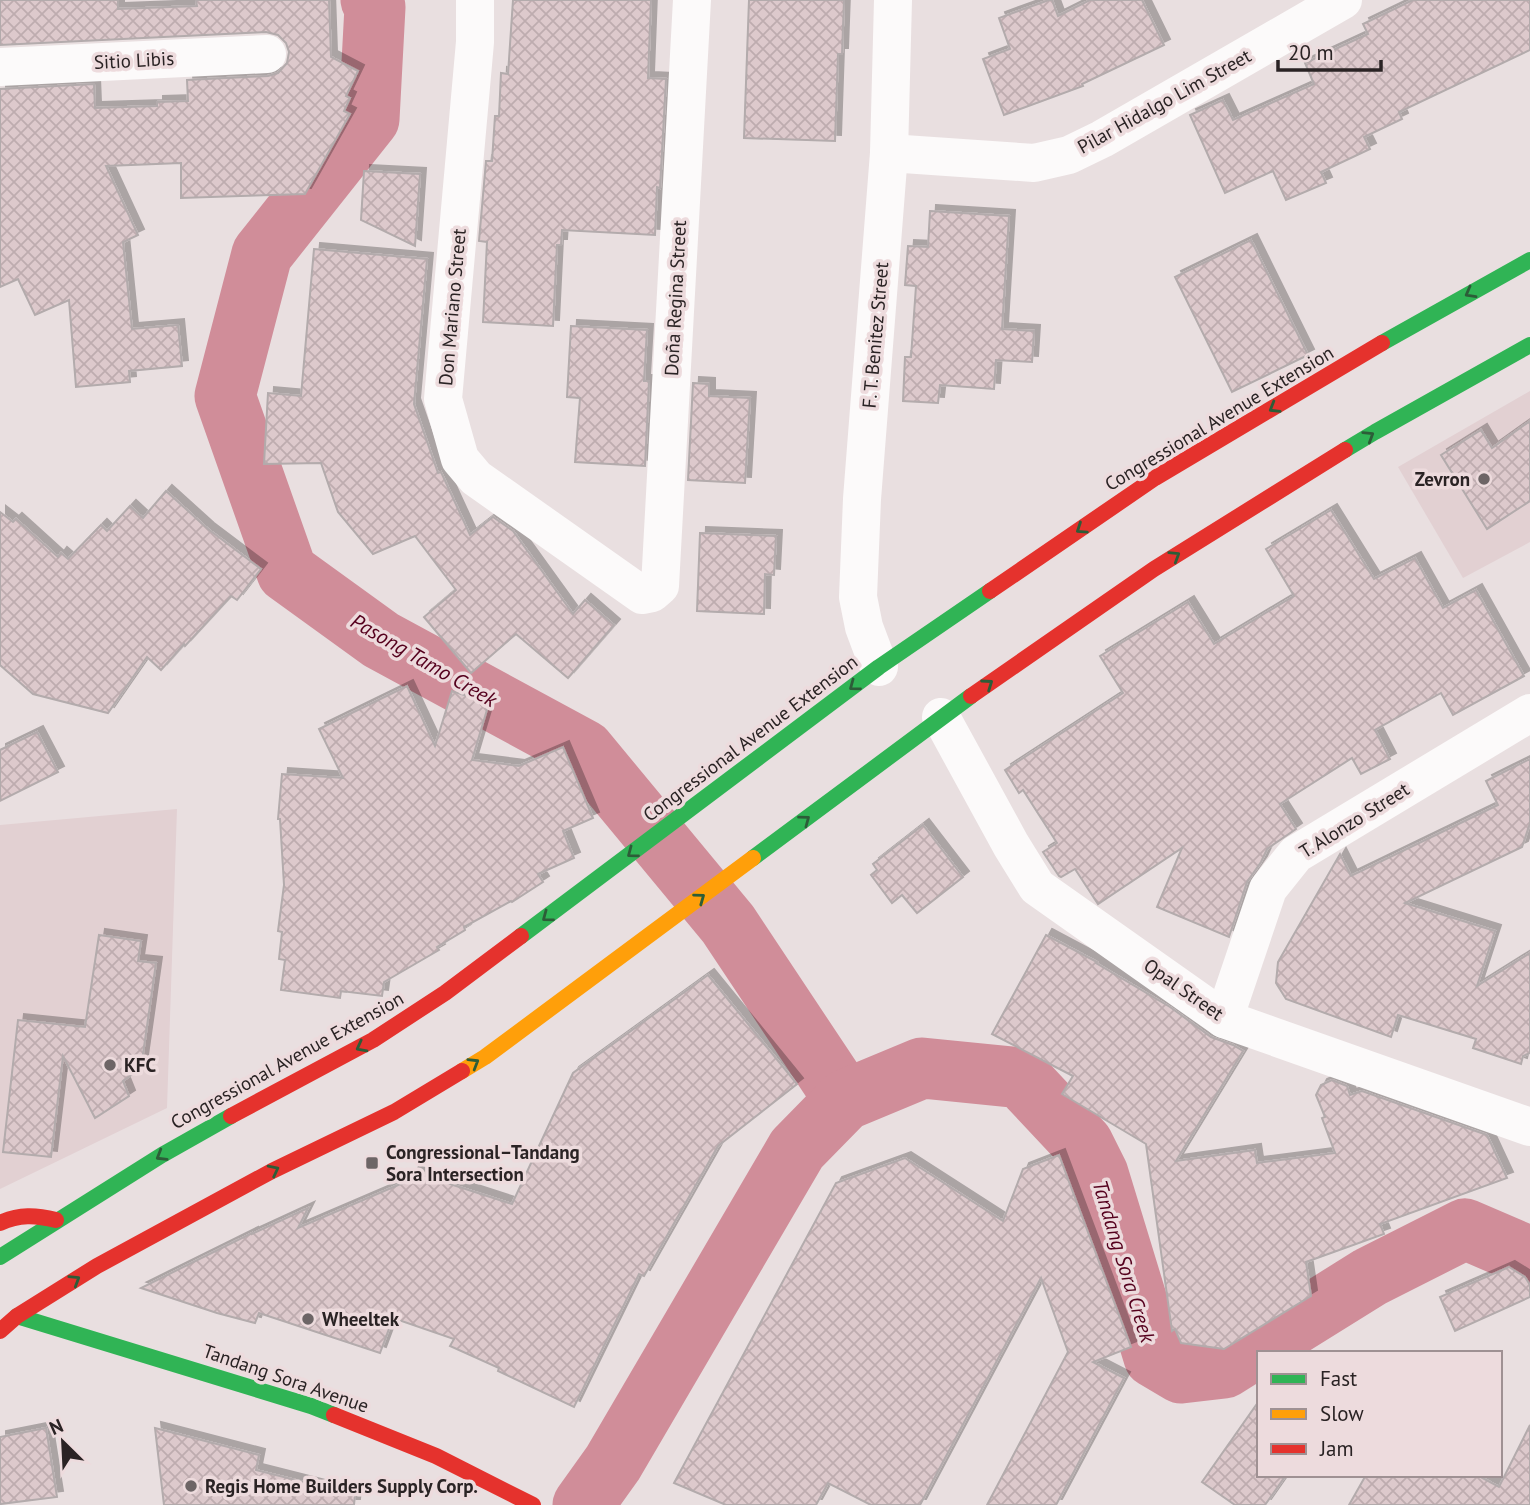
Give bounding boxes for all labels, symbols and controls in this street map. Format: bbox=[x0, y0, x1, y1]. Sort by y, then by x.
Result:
scale bar bbox=[1278, 28, 1381, 72]
text: 20 m bbox=[1288, 39, 1334, 66]
street label: Pilar Hidalgo Lim Street bbox=[1073, 43, 1255, 159]
street label: Sitio Libis bbox=[93, 46, 175, 74]
street label: Doña Regina Street bbox=[659, 219, 691, 377]
street label: Don Mariano Street bbox=[433, 227, 471, 387]
street label: F. T. Benitez Street bbox=[857, 260, 893, 409]
one-way arrow bbox=[1465, 285, 1477, 298]
street label: Congressional Avenue Extension bbox=[1100, 340, 1338, 496]
one-way arrow bbox=[1268, 399, 1281, 412]
one-way arrow bbox=[1361, 431, 1374, 444]
place label: Zevron bbox=[1415, 467, 1470, 491]
marker: Zevron bbox=[1476, 471, 1492, 487]
one-way arrow bbox=[1076, 521, 1089, 533]
one-way arrow bbox=[1168, 552, 1181, 565]
water label: Pasong Tamo Creek bbox=[346, 607, 503, 714]
street label: Congressional Avenue Extension bbox=[638, 649, 862, 827]
one-way arrow bbox=[849, 678, 862, 690]
one-way arrow bbox=[980, 680, 993, 693]
street label: T. Alonzo Street bbox=[1295, 776, 1414, 863]
one-way arrow bbox=[797, 815, 810, 828]
one-way arrow bbox=[627, 845, 640, 858]
one-way arrow bbox=[692, 894, 705, 906]
one-way arrow bbox=[542, 908, 555, 921]
street label: Opal Street bbox=[1139, 953, 1229, 1025]
street label: Congressional Avenue Extension bbox=[166, 986, 408, 1134]
one-way arrow bbox=[356, 1039, 368, 1052]
place label: KFC bbox=[124, 1053, 156, 1077]
marker: KFC bbox=[102, 1057, 118, 1073]
one-way arrow bbox=[467, 1059, 480, 1072]
place label: Congressional–Tandang Sora Intersection bbox=[386, 1140, 580, 1186]
one-way arrow bbox=[156, 1147, 169, 1160]
marker: Congressional–Tandang Sora Intersection bbox=[364, 1155, 380, 1171]
one-way arrow bbox=[267, 1165, 279, 1179]
water label: Tandang Sora Creek bbox=[1086, 1177, 1162, 1347]
one-way arrow bbox=[67, 1275, 80, 1288]
place label: Wheeltek bbox=[322, 1307, 400, 1331]
marker: Wheeltek bbox=[300, 1311, 316, 1327]
street label: Tandang Sora Avenue bbox=[200, 1338, 372, 1418]
legend bbox=[1257, 1351, 1502, 1477]
text: Fast bbox=[1320, 1365, 1357, 1392]
text: Slow bbox=[1320, 1400, 1364, 1427]
north arrow bbox=[28, 1407, 98, 1477]
text: N bbox=[46, 1413, 67, 1440]
text: Jam bbox=[1319, 1435, 1354, 1462]
place label: Regis Home Builders Supply Corp. bbox=[205, 1474, 478, 1498]
marker: Regis Home Builders Supply Corp. bbox=[183, 1478, 199, 1494]

